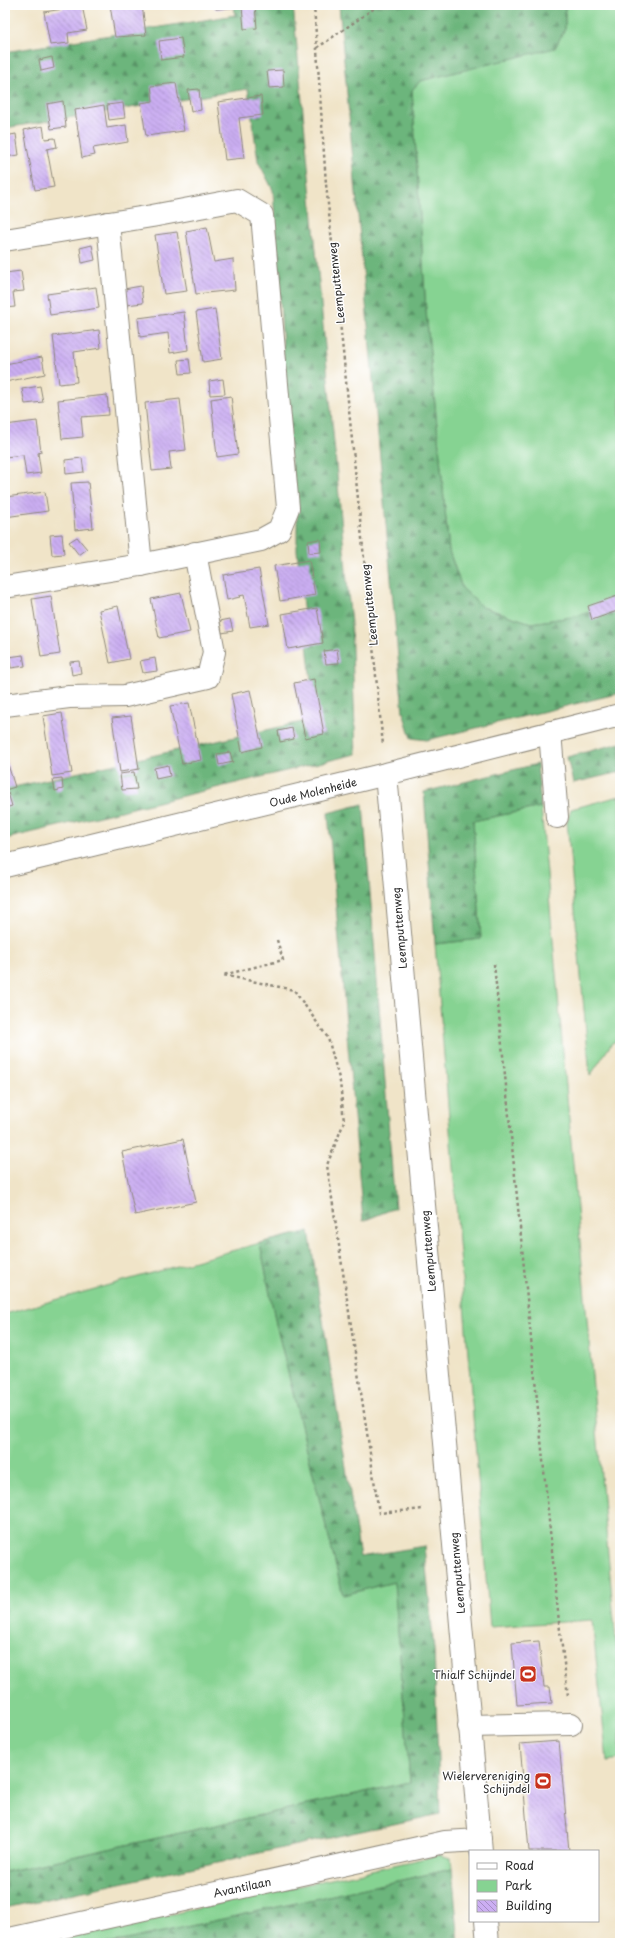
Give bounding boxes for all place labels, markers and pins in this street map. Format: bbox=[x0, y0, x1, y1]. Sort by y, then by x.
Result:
sports icon: Thialf Schijndel bbox=[518, 1664, 538, 1684]
place label: Thialf Schijndel bbox=[433, 1666, 515, 1683]
place label: Wielervereniging Schijndel bbox=[442, 1767, 530, 1797]
sports icon: Wielervereniging Schijndel bbox=[533, 1771, 553, 1791]

